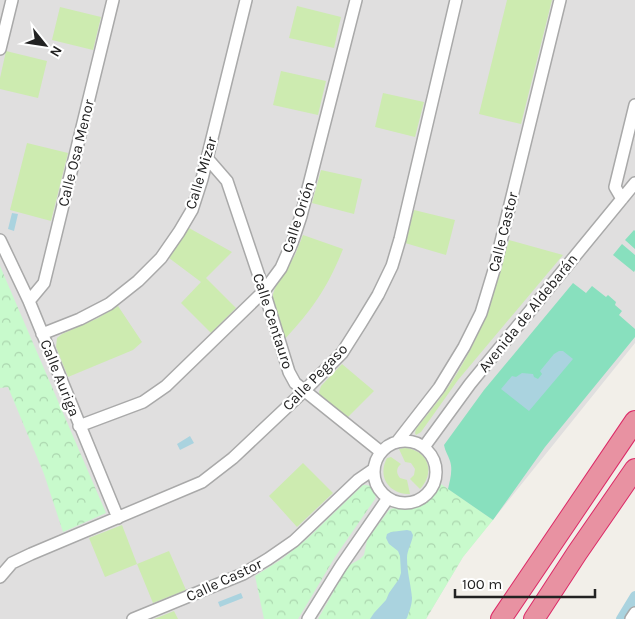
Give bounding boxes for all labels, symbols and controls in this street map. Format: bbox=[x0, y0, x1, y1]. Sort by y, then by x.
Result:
north arrow bbox=[20, 20, 70, 70]
text: N bbox=[46, 43, 66, 60]
street label: Calle Osa Menor bbox=[54, 97, 98, 208]
street label: Calle Mizar bbox=[181, 134, 221, 212]
street label: Calle Orión bbox=[278, 179, 318, 255]
street label: Calle Castor bbox=[484, 190, 522, 274]
street label: Avenida de Aldebarán bbox=[475, 250, 581, 376]
street label: Calle Centauro bbox=[249, 271, 297, 371]
street label: Calle Auriga bbox=[36, 337, 84, 419]
street label: Calle Pegaso bbox=[279, 340, 351, 414]
street label: Calle Castor bbox=[183, 554, 265, 605]
scale bar bbox=[455, 566, 595, 598]
text: 100 m bbox=[462, 575, 502, 593]

